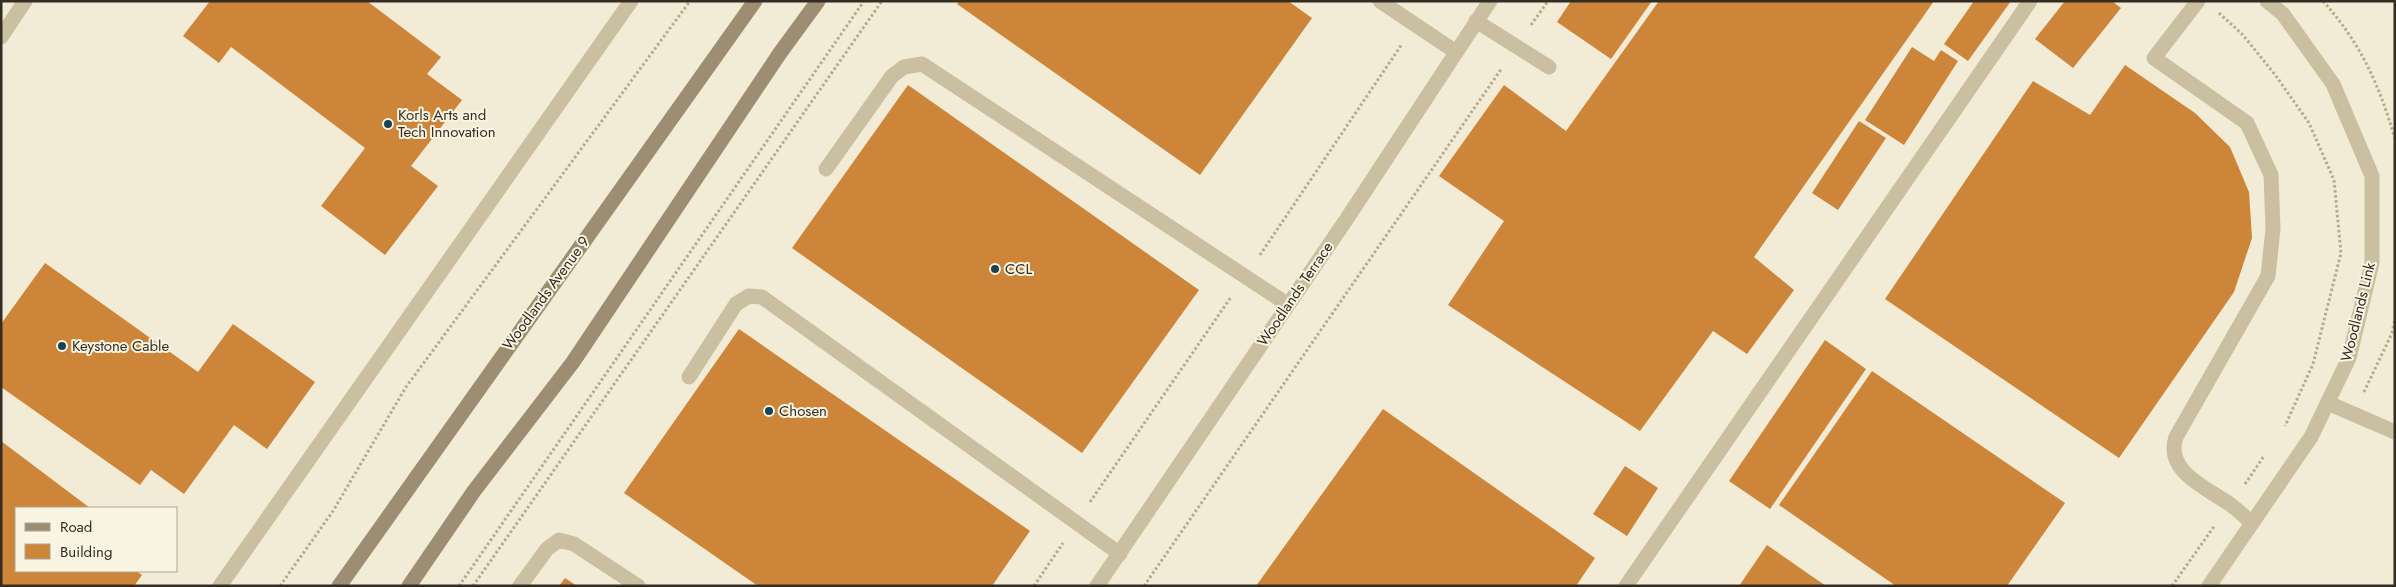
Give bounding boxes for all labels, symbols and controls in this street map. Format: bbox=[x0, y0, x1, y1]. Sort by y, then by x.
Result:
place label: Korls Arts and Tech Innovation bbox=[398, 104, 496, 143]
marker: Korls Arts and Tech Innovation bbox=[382, 118, 394, 130]
street label: Woodlands Avenue 9 bbox=[497, 231, 595, 355]
street label: Woodlands Terrace bbox=[1252, 237, 1338, 351]
place label: CCL bbox=[1005, 258, 1033, 280]
street label: Woodlands Link bbox=[2335, 260, 2381, 364]
marker: CCL bbox=[989, 263, 1001, 275]
place label: Keystone Cable bbox=[72, 335, 170, 357]
marker: Keystone Cable bbox=[56, 340, 68, 352]
place label: Chosen bbox=[779, 400, 827, 422]
marker: Chosen bbox=[763, 405, 775, 417]
legend bbox=[15, 507, 178, 572]
text: Road bbox=[60, 516, 92, 538]
text: Building bbox=[60, 541, 112, 563]

